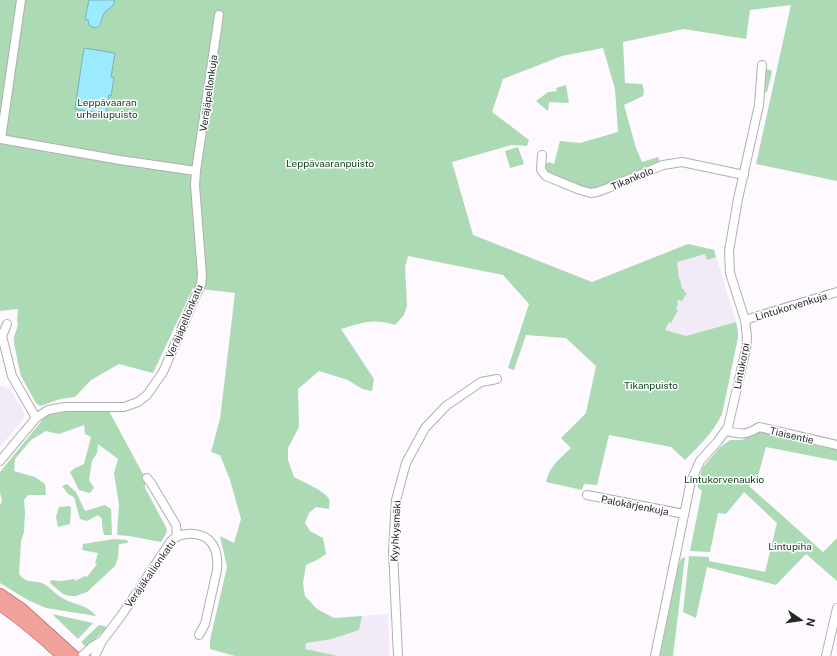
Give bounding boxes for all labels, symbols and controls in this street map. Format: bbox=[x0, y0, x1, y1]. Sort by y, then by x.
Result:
street label: Veräjäpellonkuja bbox=[197, 54, 219, 132]
park label: Leppävaaran urheilupuisto bbox=[76, 96, 138, 120]
park label: Leppävaaranpuisto bbox=[286, 157, 374, 169]
street label: Tikankolo bbox=[609, 164, 655, 192]
street label: Veräjäpellonkatu bbox=[163, 282, 205, 359]
street label: Lintukorvenkuja bbox=[754, 289, 828, 323]
street label: Lintukorpi bbox=[731, 342, 751, 390]
park label: Tikanpuisto bbox=[624, 379, 678, 391]
street label: Tiaisentie bbox=[769, 424, 815, 446]
park label: Lintukorvenaukio bbox=[684, 473, 764, 485]
street label: Palokärjenkuja bbox=[600, 493, 670, 517]
street label: Kyyhkysmäki bbox=[387, 500, 403, 562]
street label: Veräjäkallionkatu bbox=[122, 536, 178, 609]
park label: Lintupiha bbox=[768, 540, 812, 552]
north arrow bbox=[781, 600, 821, 640]
text: N bbox=[804, 617, 818, 628]

